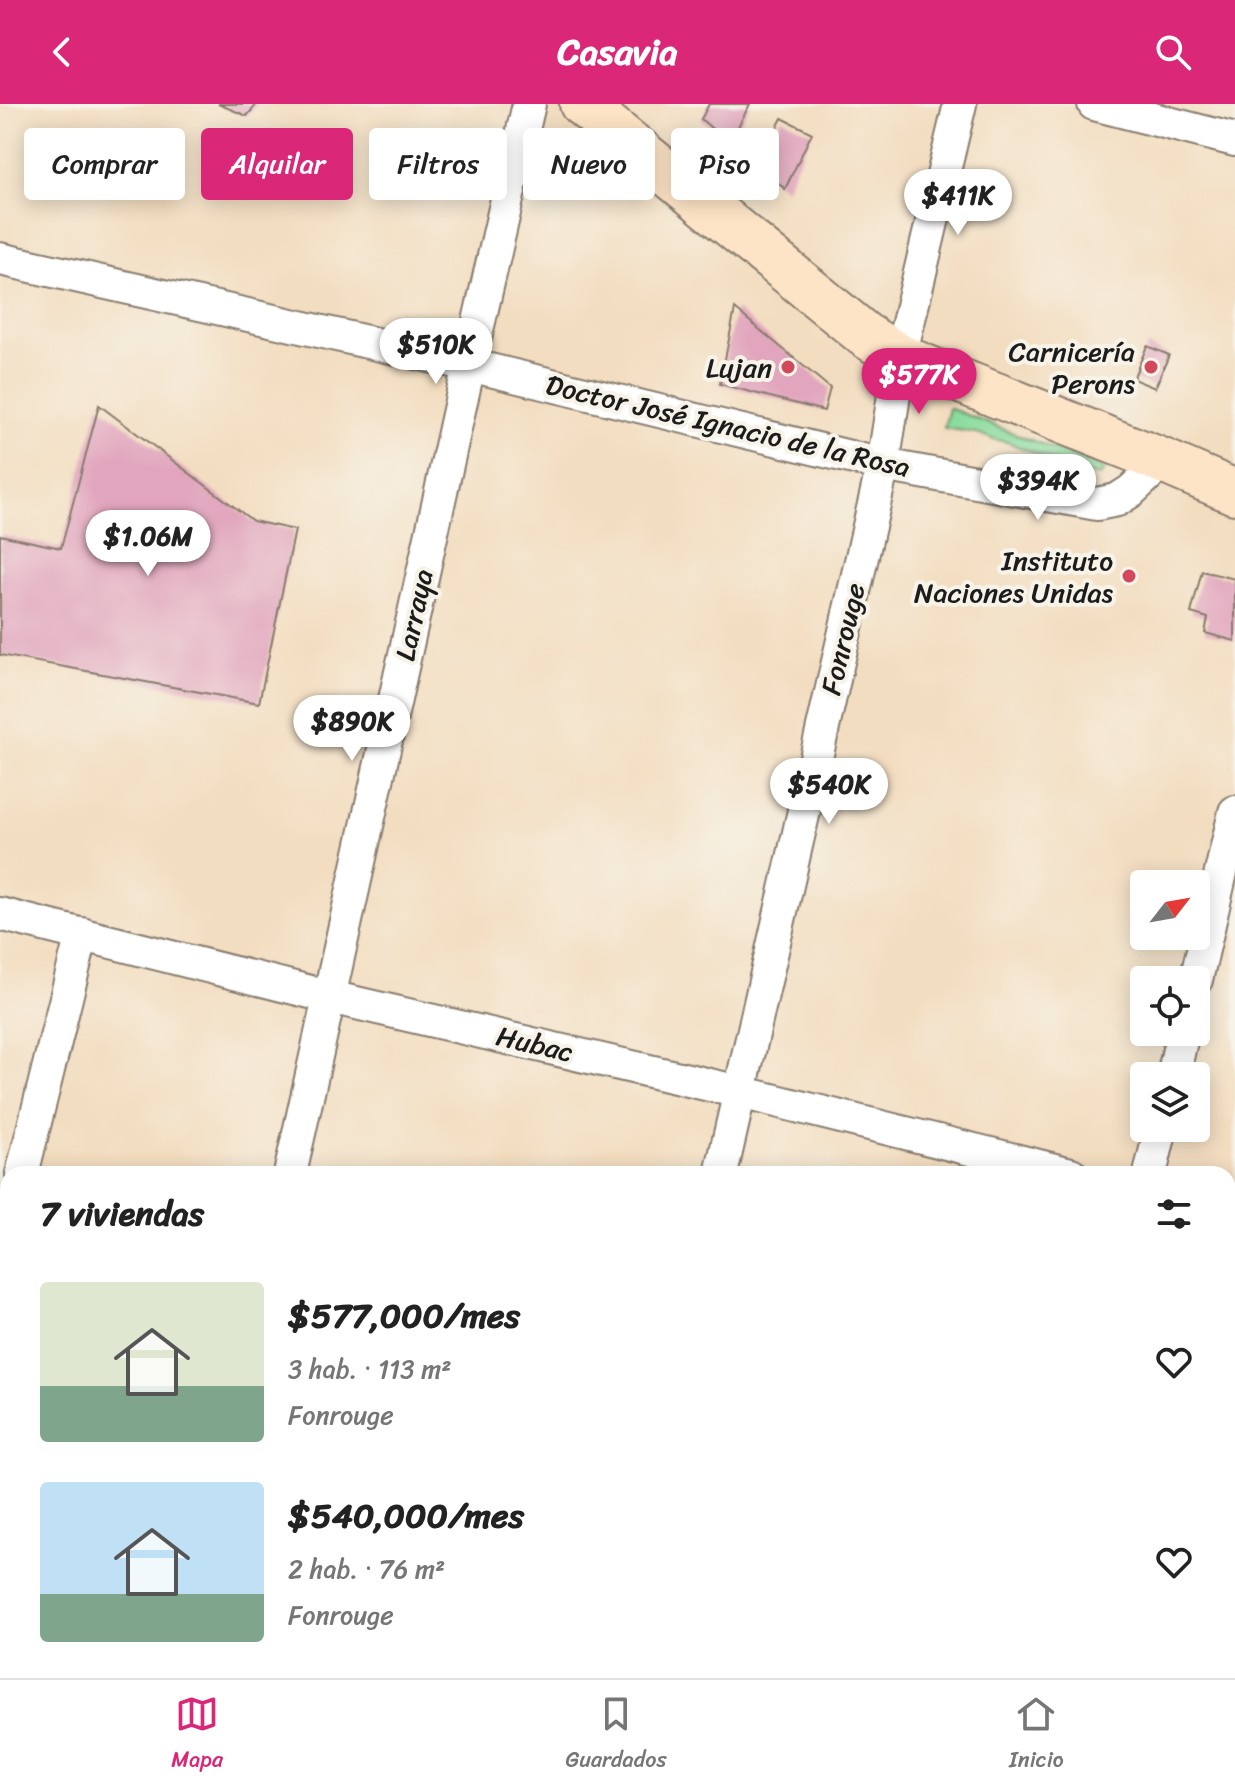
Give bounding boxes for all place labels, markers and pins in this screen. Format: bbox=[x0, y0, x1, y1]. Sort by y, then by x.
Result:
pin: $411K bbox=[902, 169, 1014, 237]
pin: $510K bbox=[380, 318, 492, 386]
place label: Carnicería Perons bbox=[1008, 327, 1136, 408]
place label: Lujan bbox=[706, 343, 772, 392]
pin: $577K bbox=[863, 348, 975, 416]
marker: Lujan bbox=[779, 358, 797, 376]
marker: Carnicería Perons bbox=[1142, 358, 1160, 376]
pin: $394K bbox=[982, 454, 1094, 522]
pin: $1.06M bbox=[83, 510, 213, 578]
place label: Instituto Naciones Unidas bbox=[914, 536, 1114, 617]
marker: Instituto Naciones Unidas bbox=[1120, 567, 1138, 585]
pin: $890K bbox=[296, 695, 408, 763]
pin: $540K bbox=[773, 758, 885, 826]

